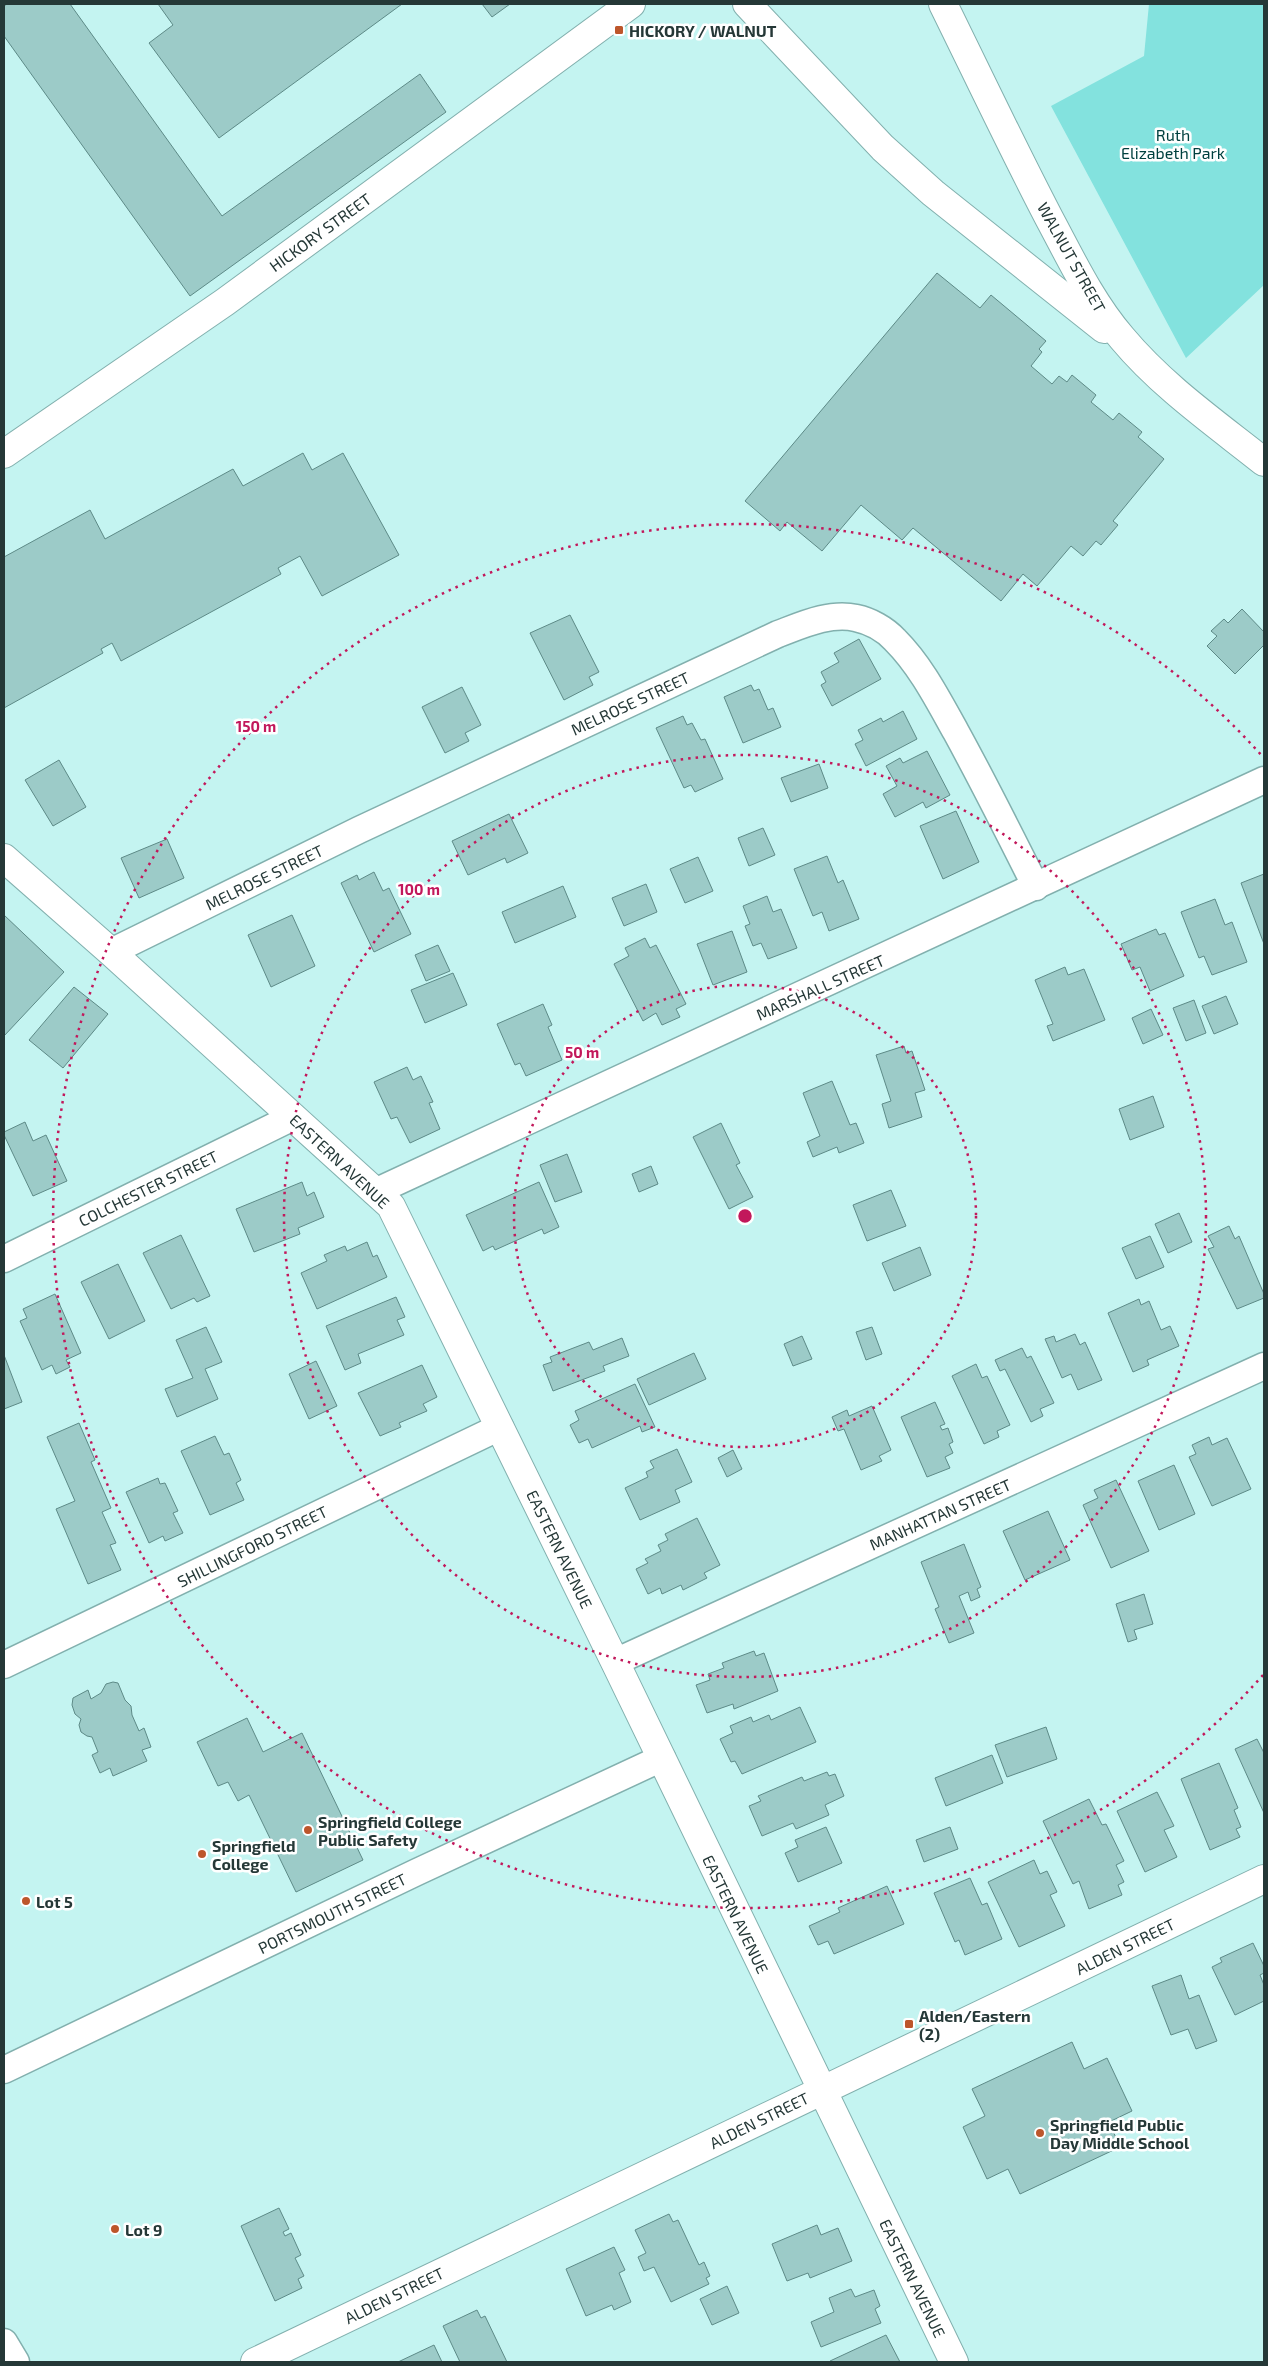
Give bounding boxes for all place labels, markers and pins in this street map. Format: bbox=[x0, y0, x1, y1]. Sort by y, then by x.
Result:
place label: HICKORY / WALNUT bbox=[629, 21, 777, 40]
marker: HICKORY / WALNUT bbox=[613, 24, 625, 36]
centre of rings bbox=[736, 1207, 754, 1225]
place label: Springfield College Public Safety bbox=[318, 1812, 462, 1850]
marker: Springfield College Public Safety bbox=[302, 1824, 314, 1836]
place label: Springfield College bbox=[212, 1836, 296, 1873]
marker: Springfield College bbox=[196, 1848, 208, 1860]
place label: Lot 5 bbox=[36, 1892, 73, 1911]
marker: Lot 5 bbox=[20, 1895, 32, 1907]
place label: Alden/Eastern (2) bbox=[919, 2006, 1031, 2043]
marker: Alden/Eastern (2) bbox=[903, 2018, 915, 2030]
place label: Springfield Public Day Middle School bbox=[1050, 2115, 1190, 2153]
marker: Springfield Public Day Middle School bbox=[1034, 2127, 1046, 2139]
place label: Lot 9 bbox=[125, 2220, 162, 2239]
marker: Lot 9 bbox=[109, 2223, 121, 2235]

